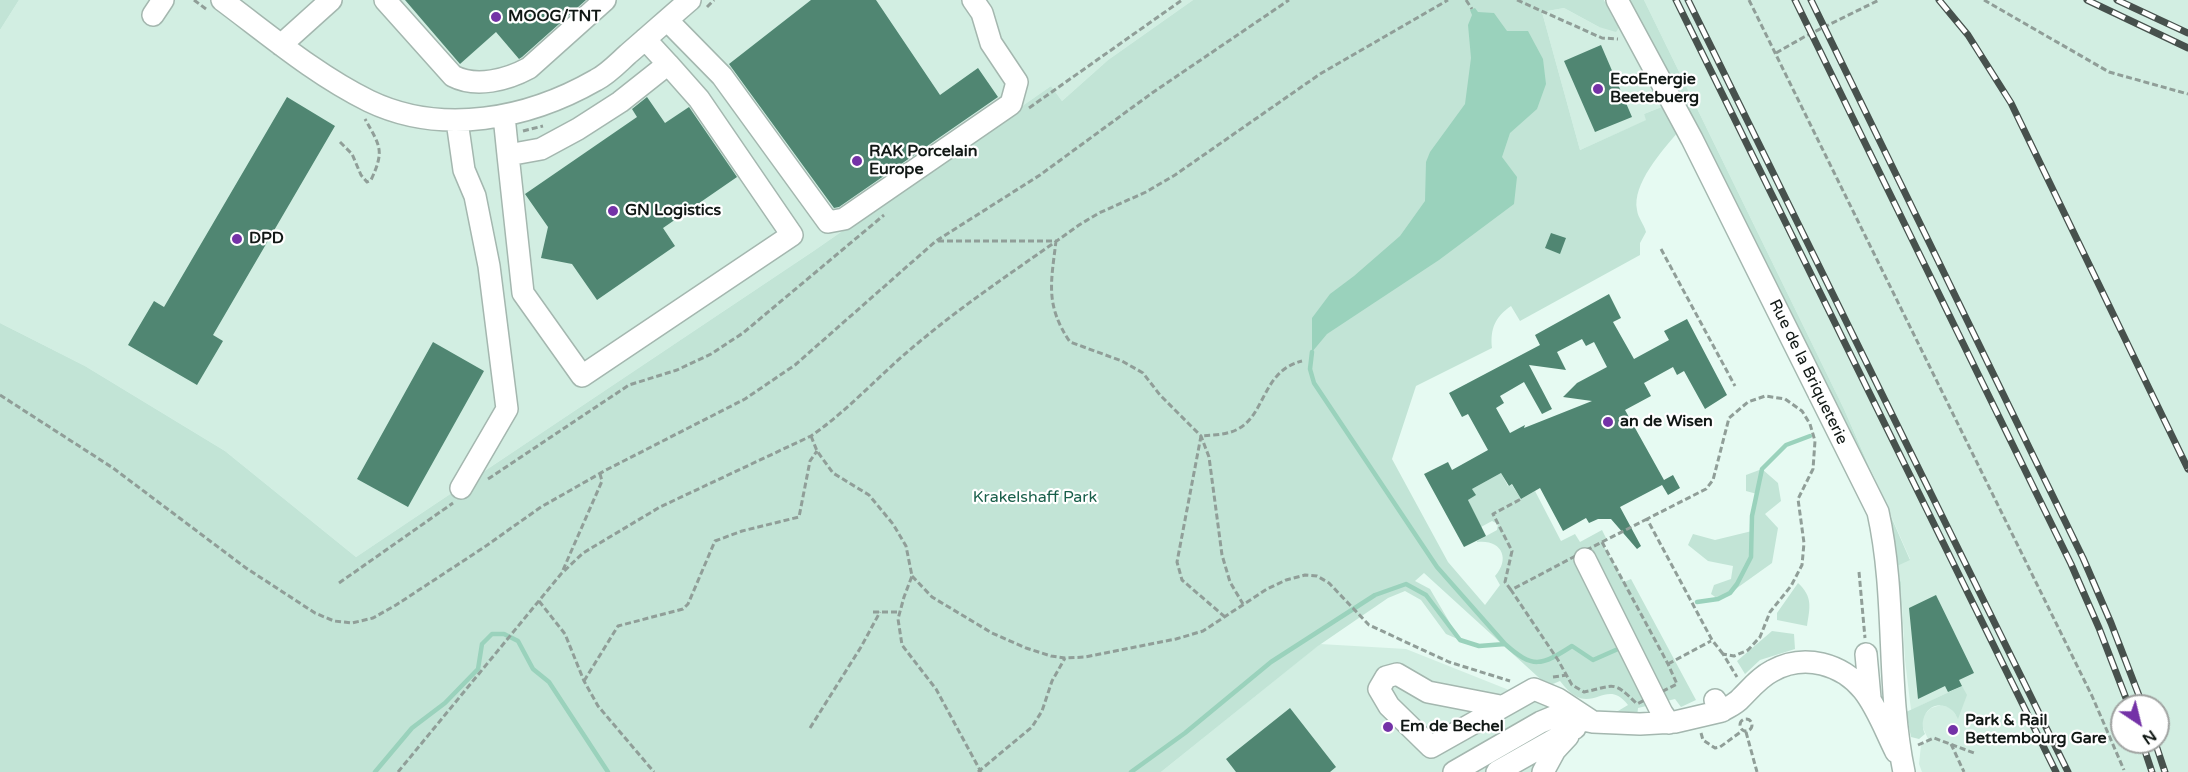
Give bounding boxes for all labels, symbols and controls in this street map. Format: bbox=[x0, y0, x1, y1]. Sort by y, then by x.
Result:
place label: MOOG/TNT bbox=[508, 7, 601, 27]
marker: MOOG/TNT bbox=[489, 10, 503, 24]
place label: EcoEnergie Beetebuerg bbox=[1610, 70, 1699, 108]
marker: EcoEnergie Beetebuerg bbox=[1591, 82, 1605, 96]
place label: RAK Porcelain Europe bbox=[869, 142, 978, 180]
marker: RAK Porcelain Europe bbox=[850, 154, 864, 168]
place label: GN Logistics bbox=[625, 201, 721, 221]
marker: GN Logistics bbox=[606, 204, 620, 218]
place label: DPD bbox=[249, 229, 284, 249]
marker: DPD bbox=[230, 232, 244, 246]
street label: Rue de la Briqueterie bbox=[1765, 296, 1851, 448]
place label: an de Wisen bbox=[1620, 412, 1713, 432]
marker: an de Wisen bbox=[1601, 415, 1615, 429]
park label: Krakelshaff Park bbox=[973, 488, 1097, 508]
north arrow bbox=[2110, 694, 2170, 754]
place label: Park & Rail Bettembourg Gare bbox=[1965, 711, 2107, 749]
place label: Em de Bechel bbox=[1400, 717, 1504, 737]
marker: Em de Bechel bbox=[1381, 720, 1395, 734]
marker: Park & Rail Bettembourg Gare bbox=[1946, 723, 1960, 737]
text: N bbox=[2138, 725, 2160, 749]

